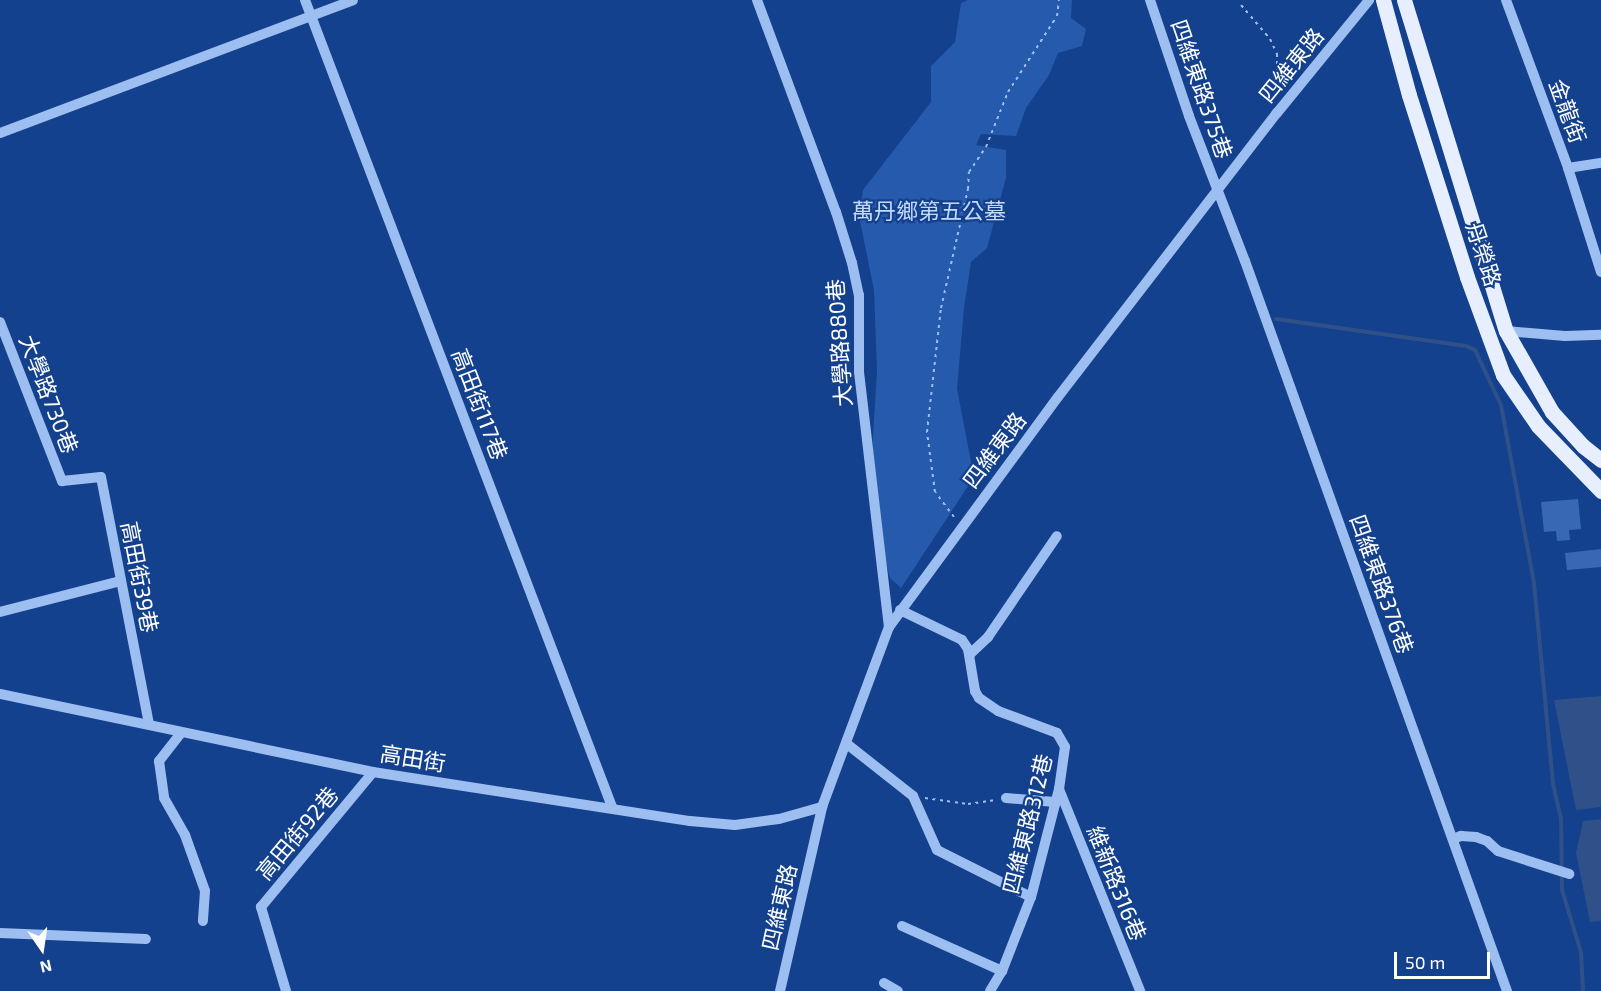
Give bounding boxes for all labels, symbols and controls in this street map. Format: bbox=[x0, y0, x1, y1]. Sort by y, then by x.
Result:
street label: 四維東路375巷 bbox=[1166, 16, 1238, 162]
street label: 四維東路 bbox=[1253, 22, 1329, 108]
street label: 金龍街 bbox=[1544, 75, 1592, 147]
park label: 萬丹鄉第五公墓 bbox=[852, 198, 1006, 224]
street label: 丹榮路 bbox=[1461, 219, 1507, 289]
street label: 大學路880巷 bbox=[821, 278, 857, 408]
street label: 大學路730巷 bbox=[14, 331, 84, 457]
street label: 高田街117巷 bbox=[447, 345, 513, 463]
street label: 四維東路 bbox=[957, 407, 1031, 493]
street label: 四維東路376巷 bbox=[1345, 511, 1419, 657]
street label: 高田街39巷 bbox=[116, 519, 164, 635]
street label: 高田街 bbox=[378, 740, 448, 776]
street label: 四維東路312巷 bbox=[997, 751, 1057, 897]
street label: 高田街92巷 bbox=[251, 781, 343, 885]
street label: 維新路316巷 bbox=[1082, 822, 1152, 944]
street label: 四維東路 bbox=[756, 861, 802, 953]
north arrow bbox=[12, 919, 72, 979]
scale bar bbox=[1397, 940, 1493, 978]
text: 50 m bbox=[1405, 951, 1445, 973]
text: N bbox=[38, 956, 54, 978]

